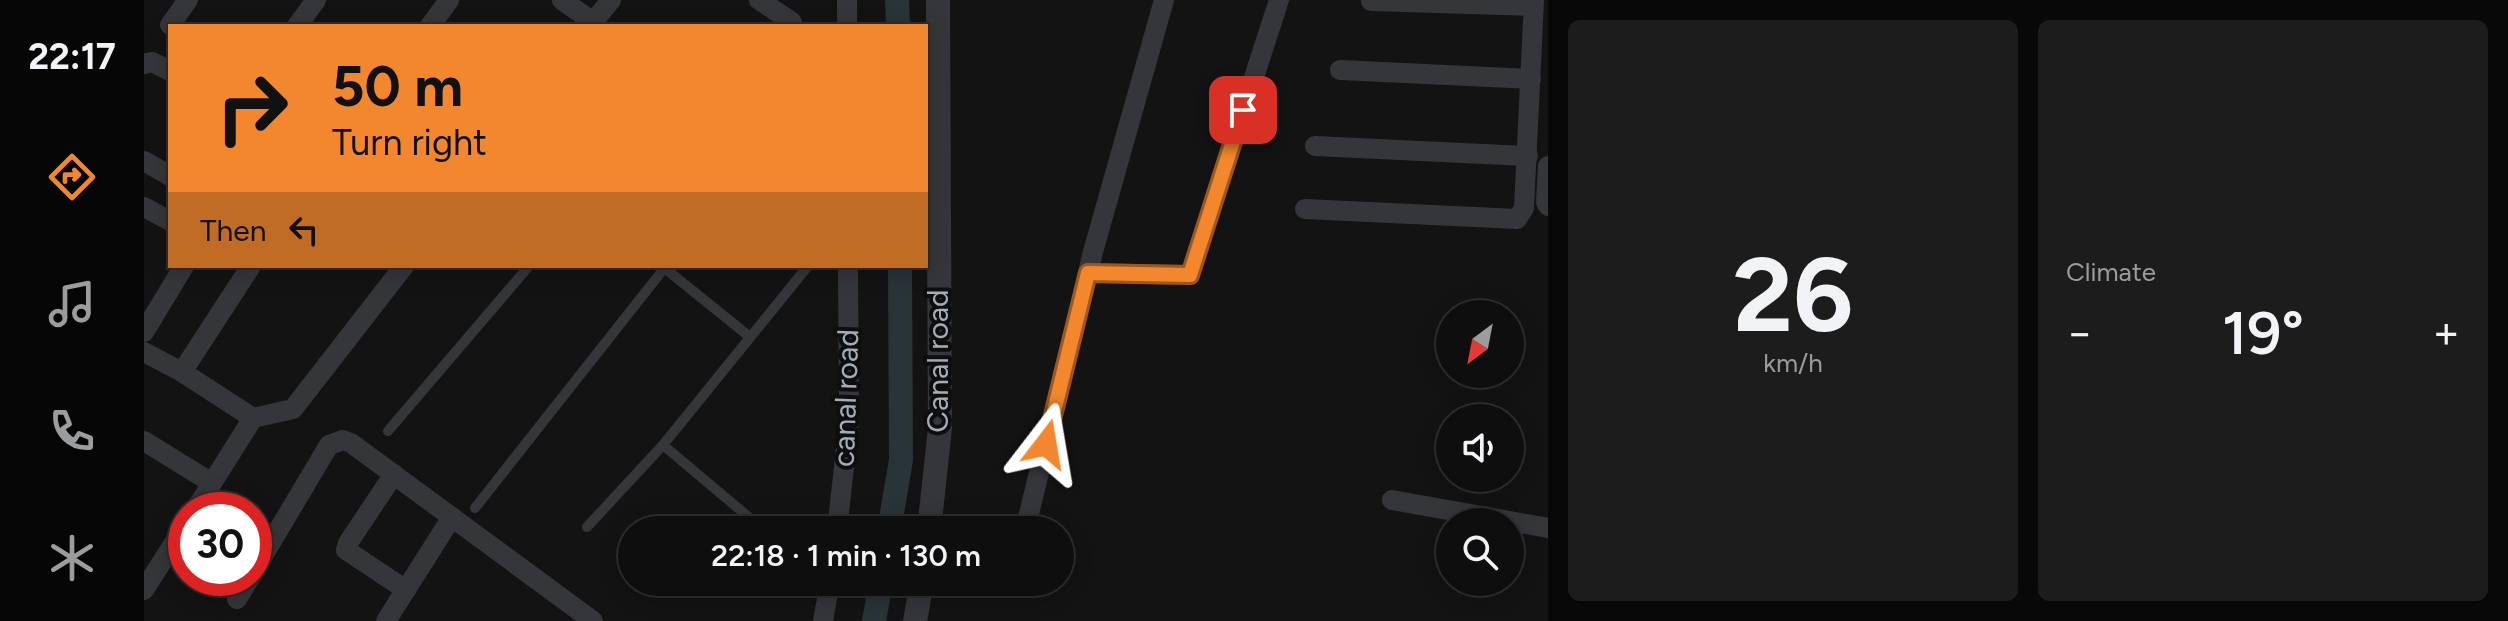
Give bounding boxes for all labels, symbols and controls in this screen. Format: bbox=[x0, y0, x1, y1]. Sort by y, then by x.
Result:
text: 22:17 bbox=[28, 35, 116, 78]
text: 50 m bbox=[332, 53, 463, 120]
icon: right bbox=[200, 56, 304, 160]
pin bbox=[1209, 76, 1277, 144]
icon: arrive bbox=[1221, 88, 1265, 132]
text: Turn right bbox=[332, 121, 487, 164]
icon: directions bbox=[44, 149, 100, 205]
icon: left bbox=[282, 208, 326, 252]
text: Then bbox=[200, 212, 266, 249]
text: 26 bbox=[1733, 232, 1853, 357]
text: Climate bbox=[2066, 256, 2156, 288]
icon: music bbox=[44, 276, 100, 332]
street label: Canal road bbox=[919, 289, 956, 433]
text: 19° bbox=[2222, 297, 2304, 369]
north arrow bbox=[1436, 300, 1524, 388]
map controls bbox=[1436, 300, 1524, 596]
text: − bbox=[2066, 306, 2093, 359]
text: + bbox=[2433, 306, 2460, 359]
street label: canal road bbox=[825, 328, 866, 468]
text: km/h bbox=[1763, 347, 1823, 379]
position arrow bbox=[1004, 402, 1088, 486]
icon: phone bbox=[44, 403, 100, 459]
button: sound bbox=[1436, 404, 1524, 492]
speed limit sign: 30 bbox=[168, 492, 272, 596]
button: search bbox=[1436, 508, 1524, 596]
icon: climate bbox=[44, 530, 100, 586]
text: 22:18 · 1 min · 130 m bbox=[711, 537, 981, 574]

